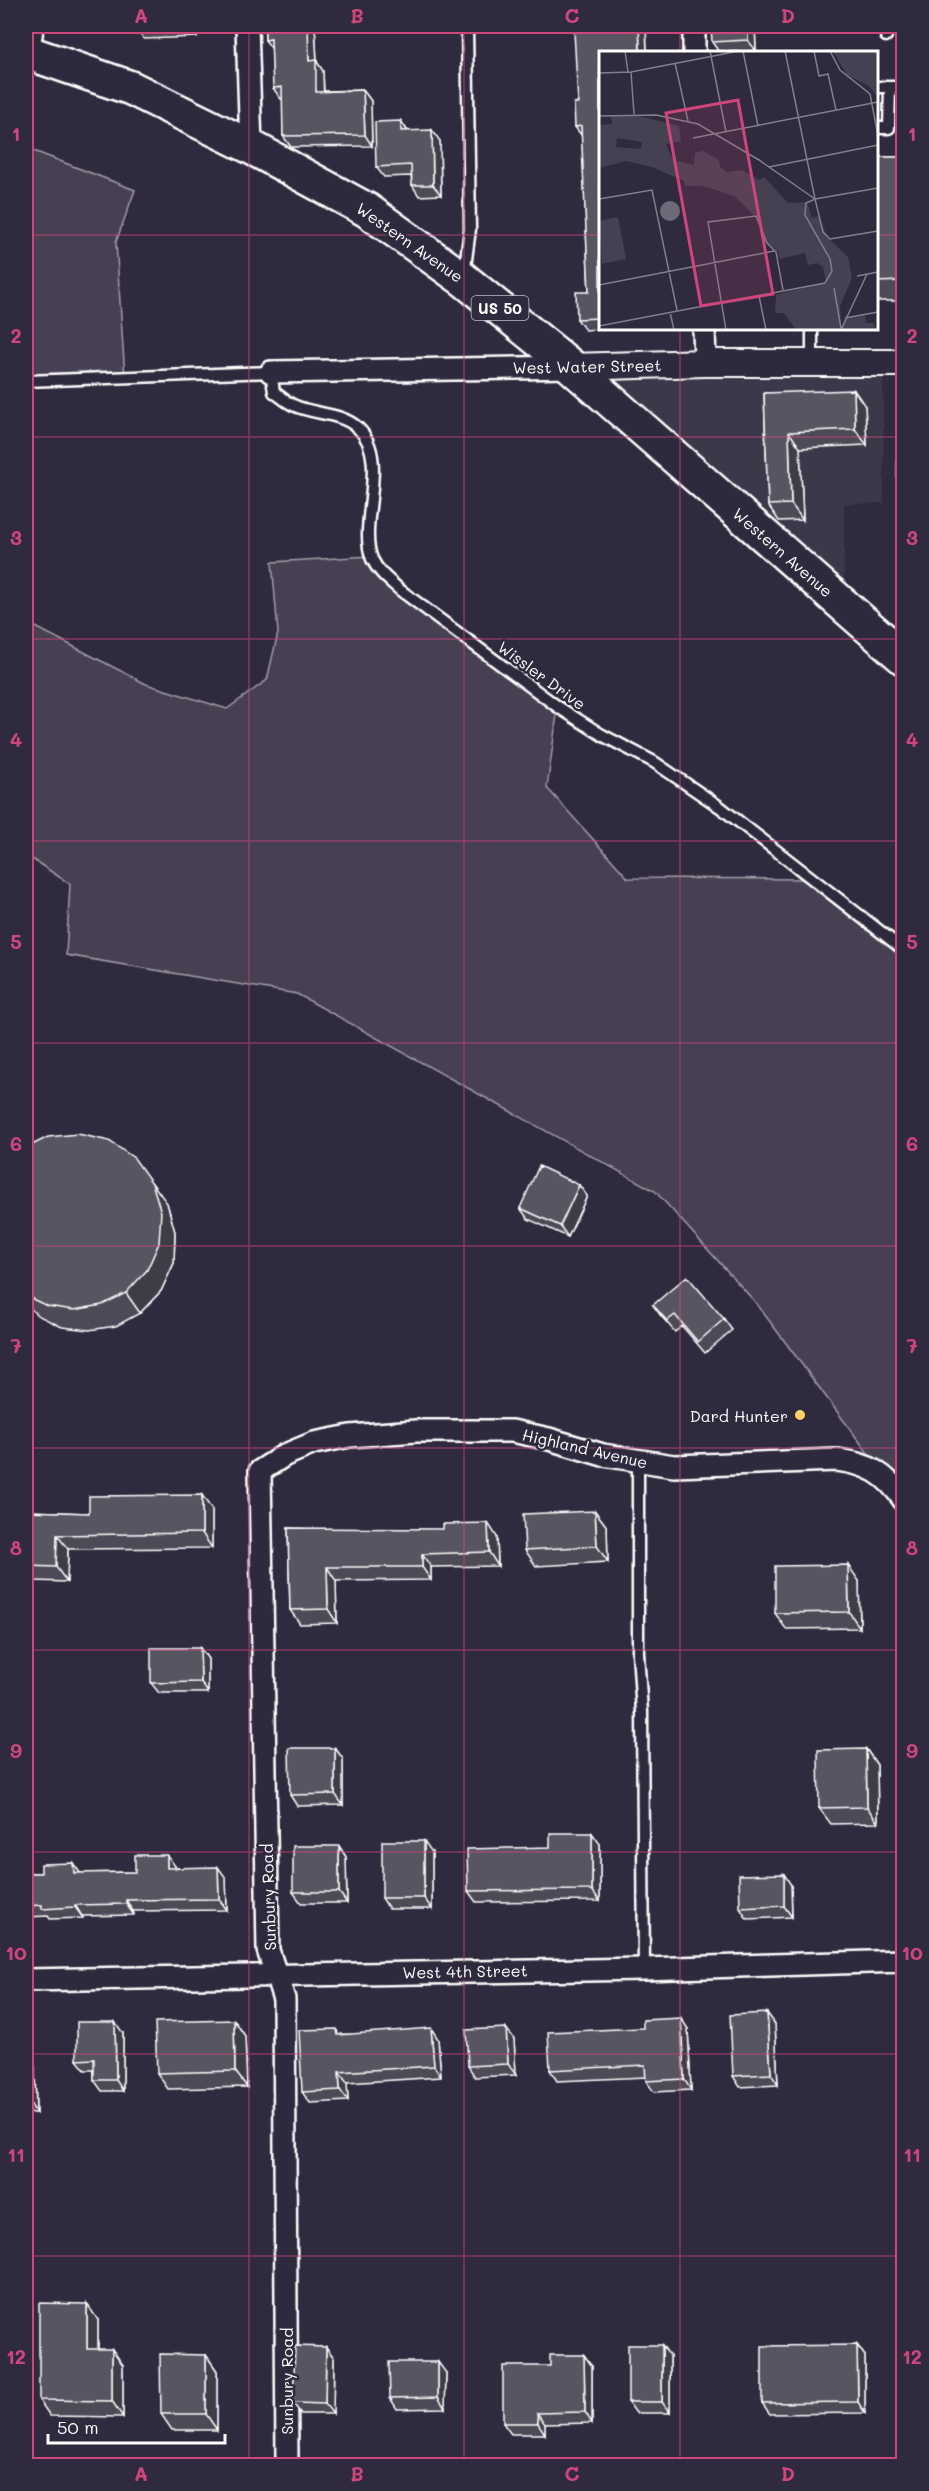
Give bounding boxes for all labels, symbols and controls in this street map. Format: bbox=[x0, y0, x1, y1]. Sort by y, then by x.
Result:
text: A bbox=[134, 2, 148, 28]
text: B bbox=[350, 2, 364, 28]
text: C bbox=[565, 2, 580, 28]
text: D bbox=[781, 2, 795, 28]
inset map bbox=[599, 51, 878, 330]
text: 1 bbox=[12, 120, 20, 146]
text: 1 bbox=[908, 120, 916, 146]
street label: Western Avenue bbox=[352, 197, 468, 287]
road number: US 50 bbox=[472, 296, 528, 320]
text: 2 bbox=[10, 322, 22, 348]
text: 2 bbox=[906, 322, 918, 348]
street label: West Water Street bbox=[512, 354, 662, 378]
street label: Western Avenue bbox=[729, 503, 837, 601]
text: 3 bbox=[10, 524, 22, 550]
text: 3 bbox=[906, 524, 918, 550]
street label: Wissler Drive bbox=[494, 636, 590, 714]
text: 4 bbox=[10, 726, 23, 752]
text: 4 bbox=[906, 726, 919, 752]
text: 5 bbox=[10, 928, 22, 954]
text: 5 bbox=[906, 928, 918, 954]
text: 6 bbox=[10, 1130, 22, 1156]
text: 6 bbox=[906, 1130, 918, 1156]
text: 7 bbox=[10, 1332, 22, 1358]
text: 7 bbox=[906, 1332, 918, 1358]
place label: Dard Hunter bbox=[690, 1405, 788, 1426]
marker: Dard Hunter bbox=[793, 1408, 807, 1422]
street label: Highland Avenue bbox=[520, 1423, 650, 1473]
text: 8 bbox=[10, 1534, 22, 1560]
text: 8 bbox=[906, 1534, 918, 1560]
text: 9 bbox=[10, 1737, 22, 1763]
text: 9 bbox=[906, 1737, 918, 1763]
street label: Sunbury Road bbox=[256, 1843, 280, 1951]
text: 10 bbox=[5, 1939, 27, 1965]
text: 10 bbox=[901, 1939, 923, 1965]
street label: West 4th Street bbox=[402, 1959, 528, 1983]
text: 11 bbox=[7, 2141, 25, 2167]
text: 11 bbox=[903, 2141, 921, 2167]
street label: Sunbury Road bbox=[276, 2328, 297, 2434]
text: 12 bbox=[6, 2343, 26, 2369]
text: 12 bbox=[902, 2343, 922, 2369]
scale bar bbox=[48, 2407, 225, 2445]
text: 50 m bbox=[57, 2415, 99, 2439]
text: A bbox=[134, 2460, 148, 2486]
text: B bbox=[350, 2460, 364, 2486]
text: C bbox=[565, 2460, 580, 2486]
text: D bbox=[781, 2460, 795, 2486]

